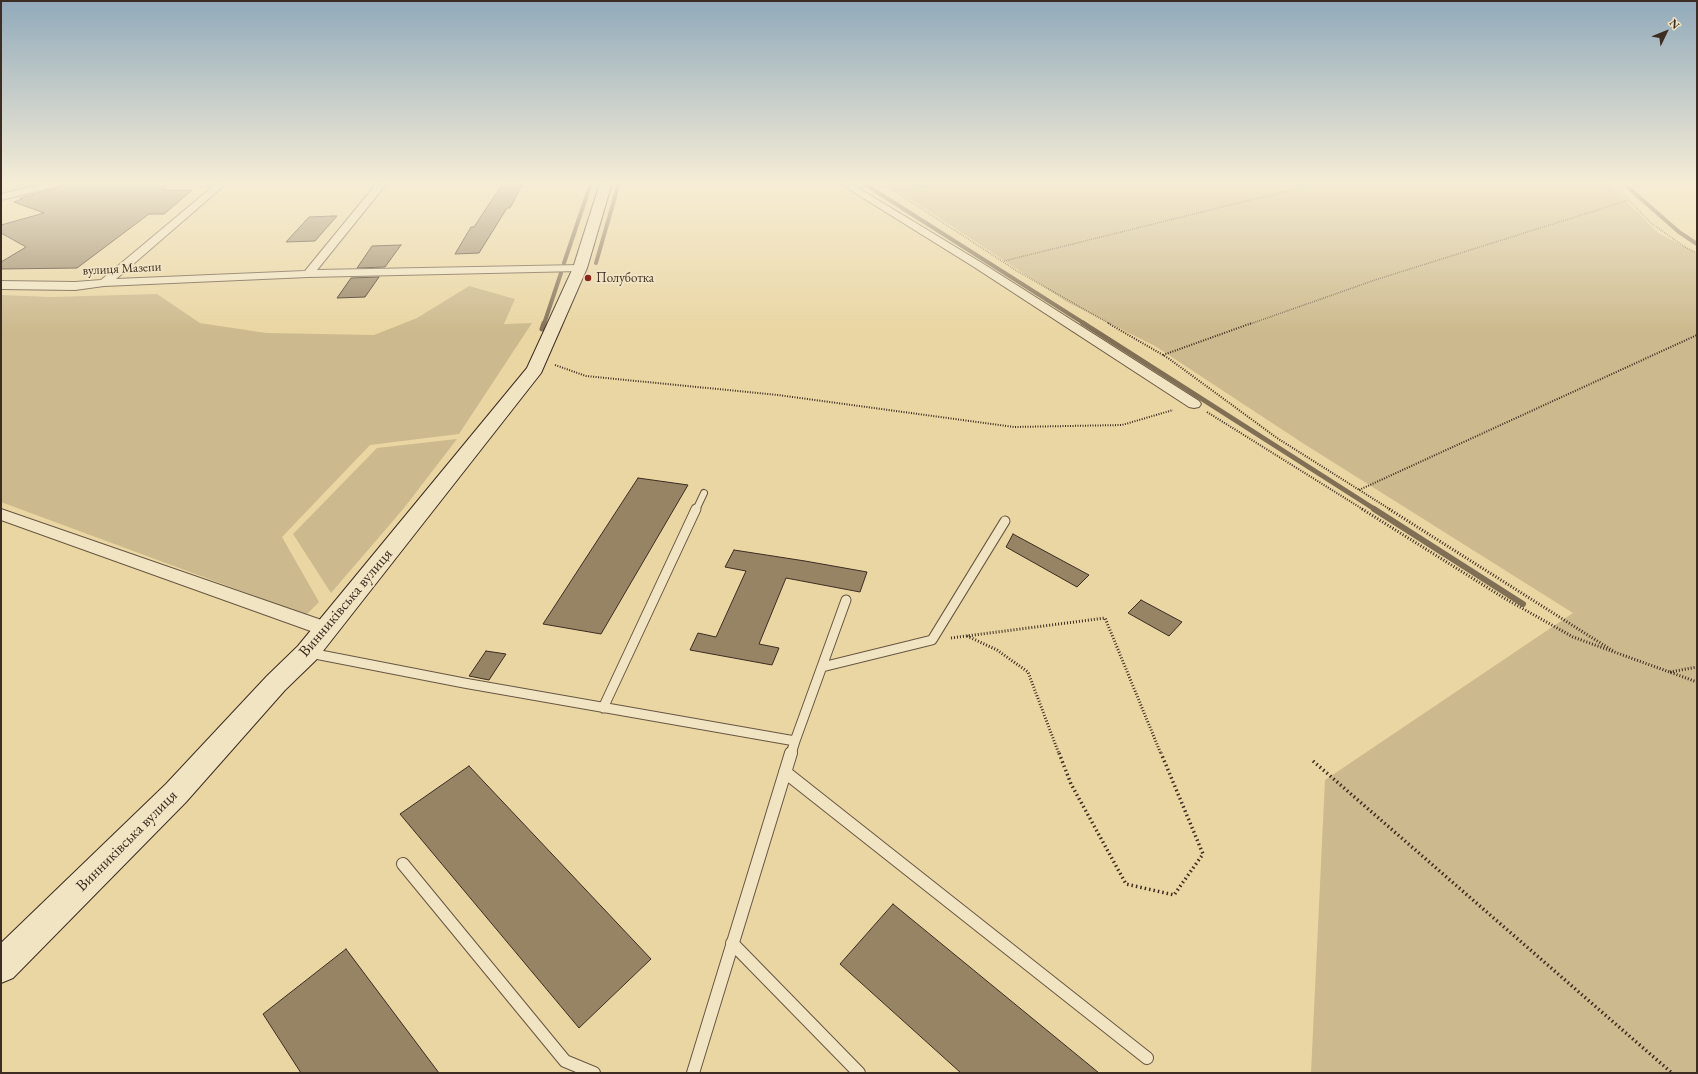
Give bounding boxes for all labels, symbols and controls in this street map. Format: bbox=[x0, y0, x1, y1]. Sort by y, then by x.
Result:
north arrow bbox=[1646, 12, 1686, 52]
text: N bbox=[1667, 16, 1683, 32]
street label: вулиця Мазепи bbox=[82, 259, 162, 279]
place label: Полуботка bbox=[596, 270, 654, 286]
marker: Полуботка bbox=[583, 273, 593, 283]
street label: Винниківська вулиця bbox=[295, 545, 397, 661]
street label: Винниківська вулиця bbox=[72, 786, 182, 896]

